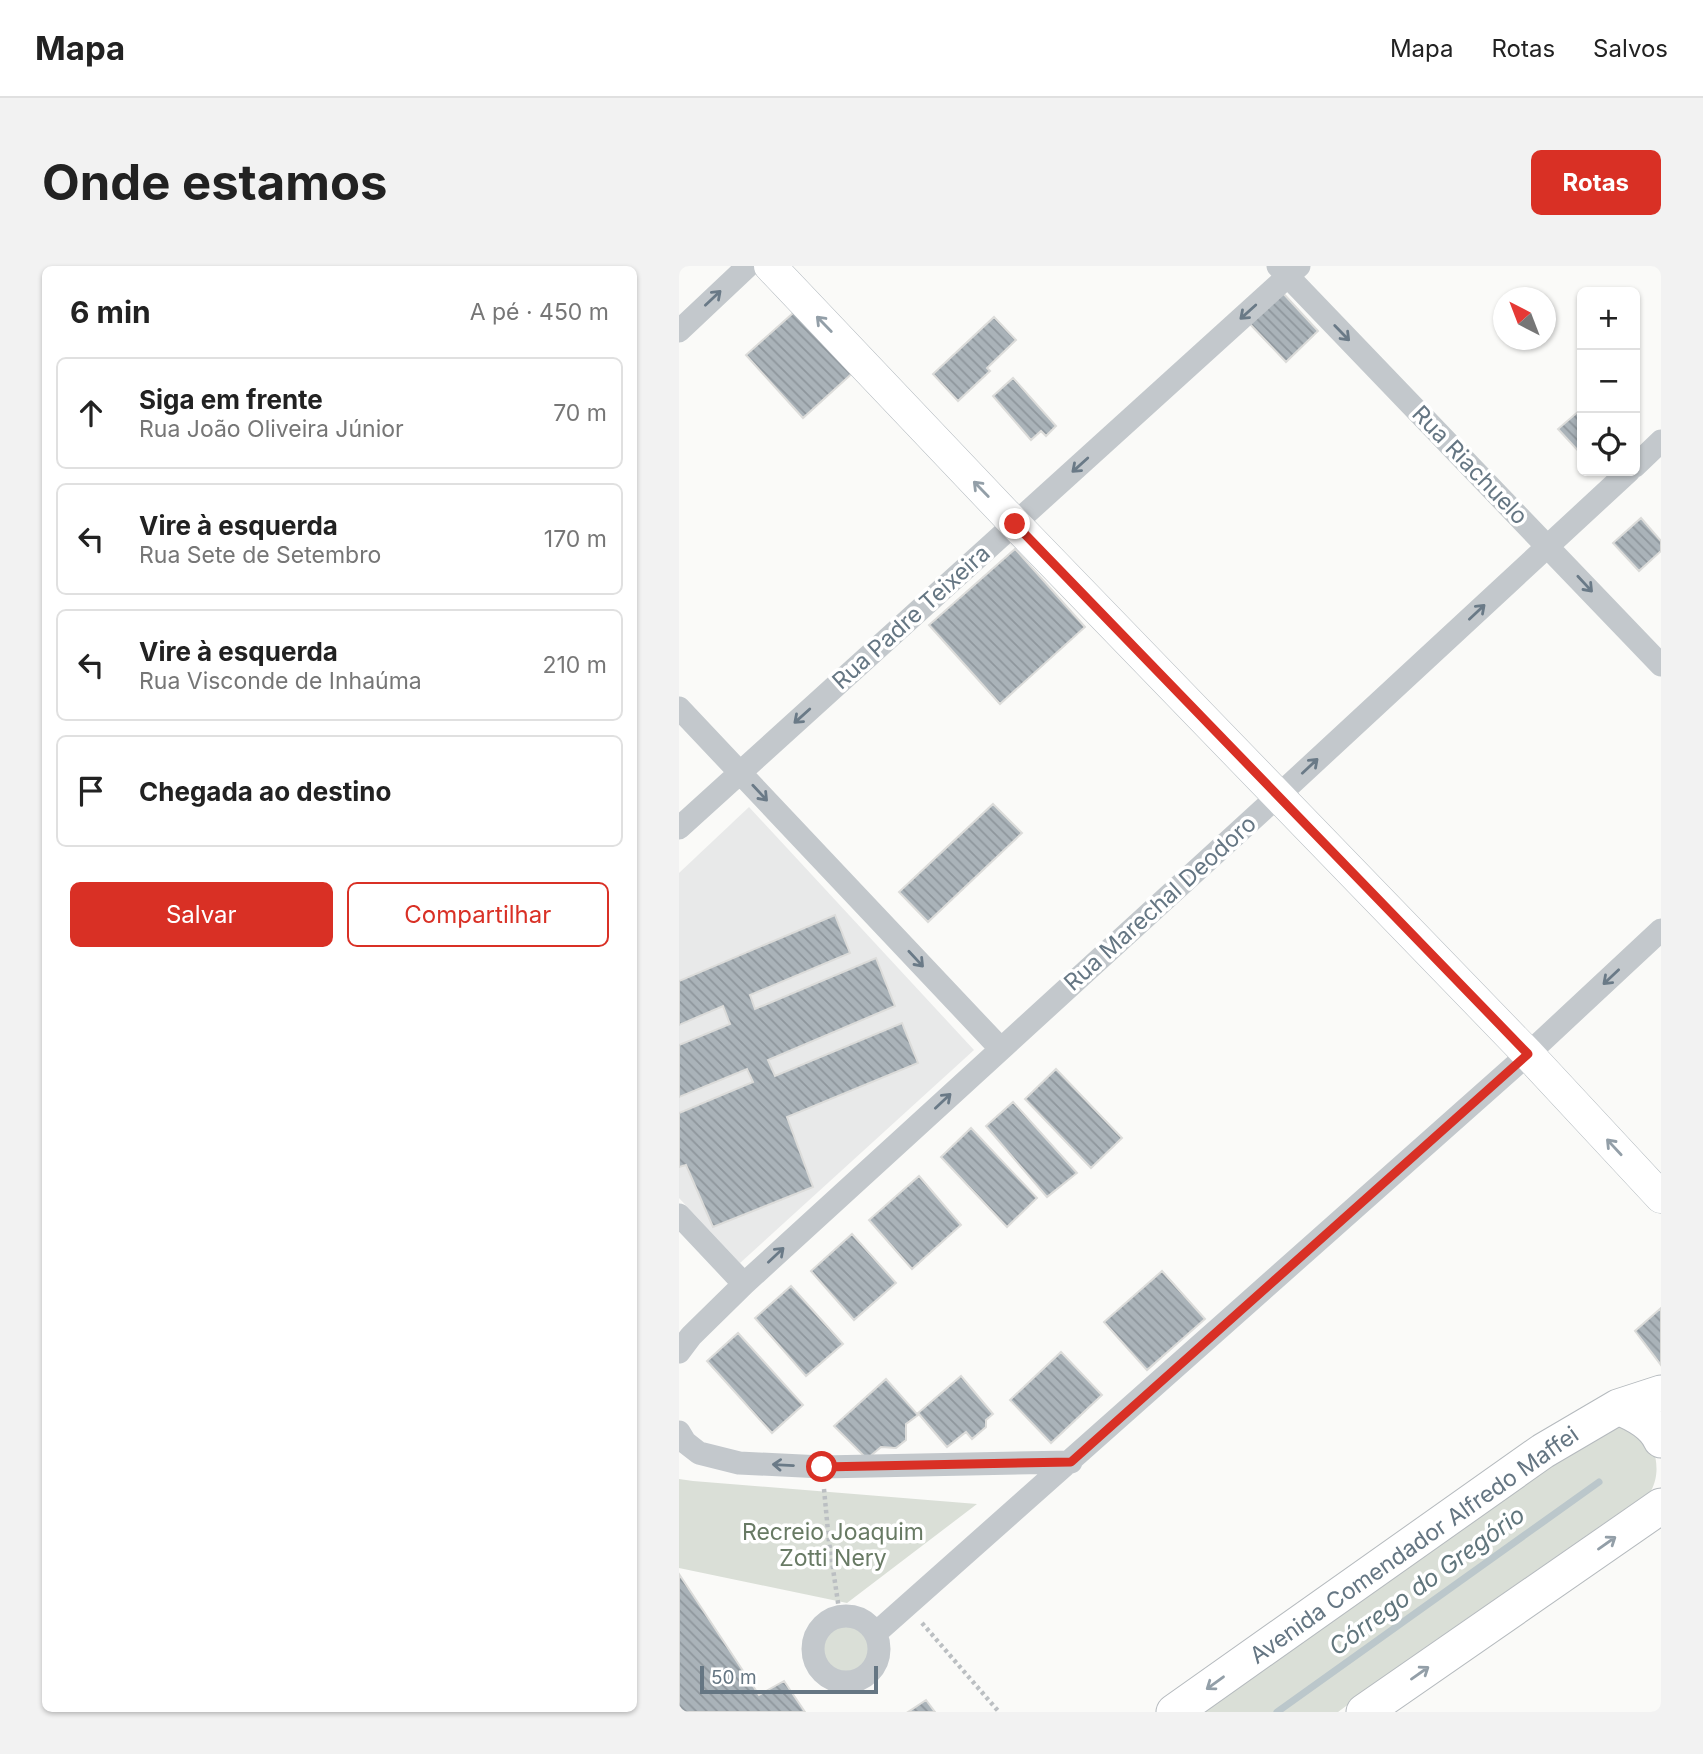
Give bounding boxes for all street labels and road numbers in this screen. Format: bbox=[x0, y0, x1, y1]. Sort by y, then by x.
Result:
street label: Rua Riachuelo bbox=[1406, 400, 1534, 530]
street label: Rua Padre Teixeira bbox=[826, 539, 996, 695]
street label: Rua Marechal Deodoro bbox=[1058, 809, 1262, 997]
street label: Avenida Comendador Alfredo Maffei bbox=[1244, 1420, 1584, 1670]

